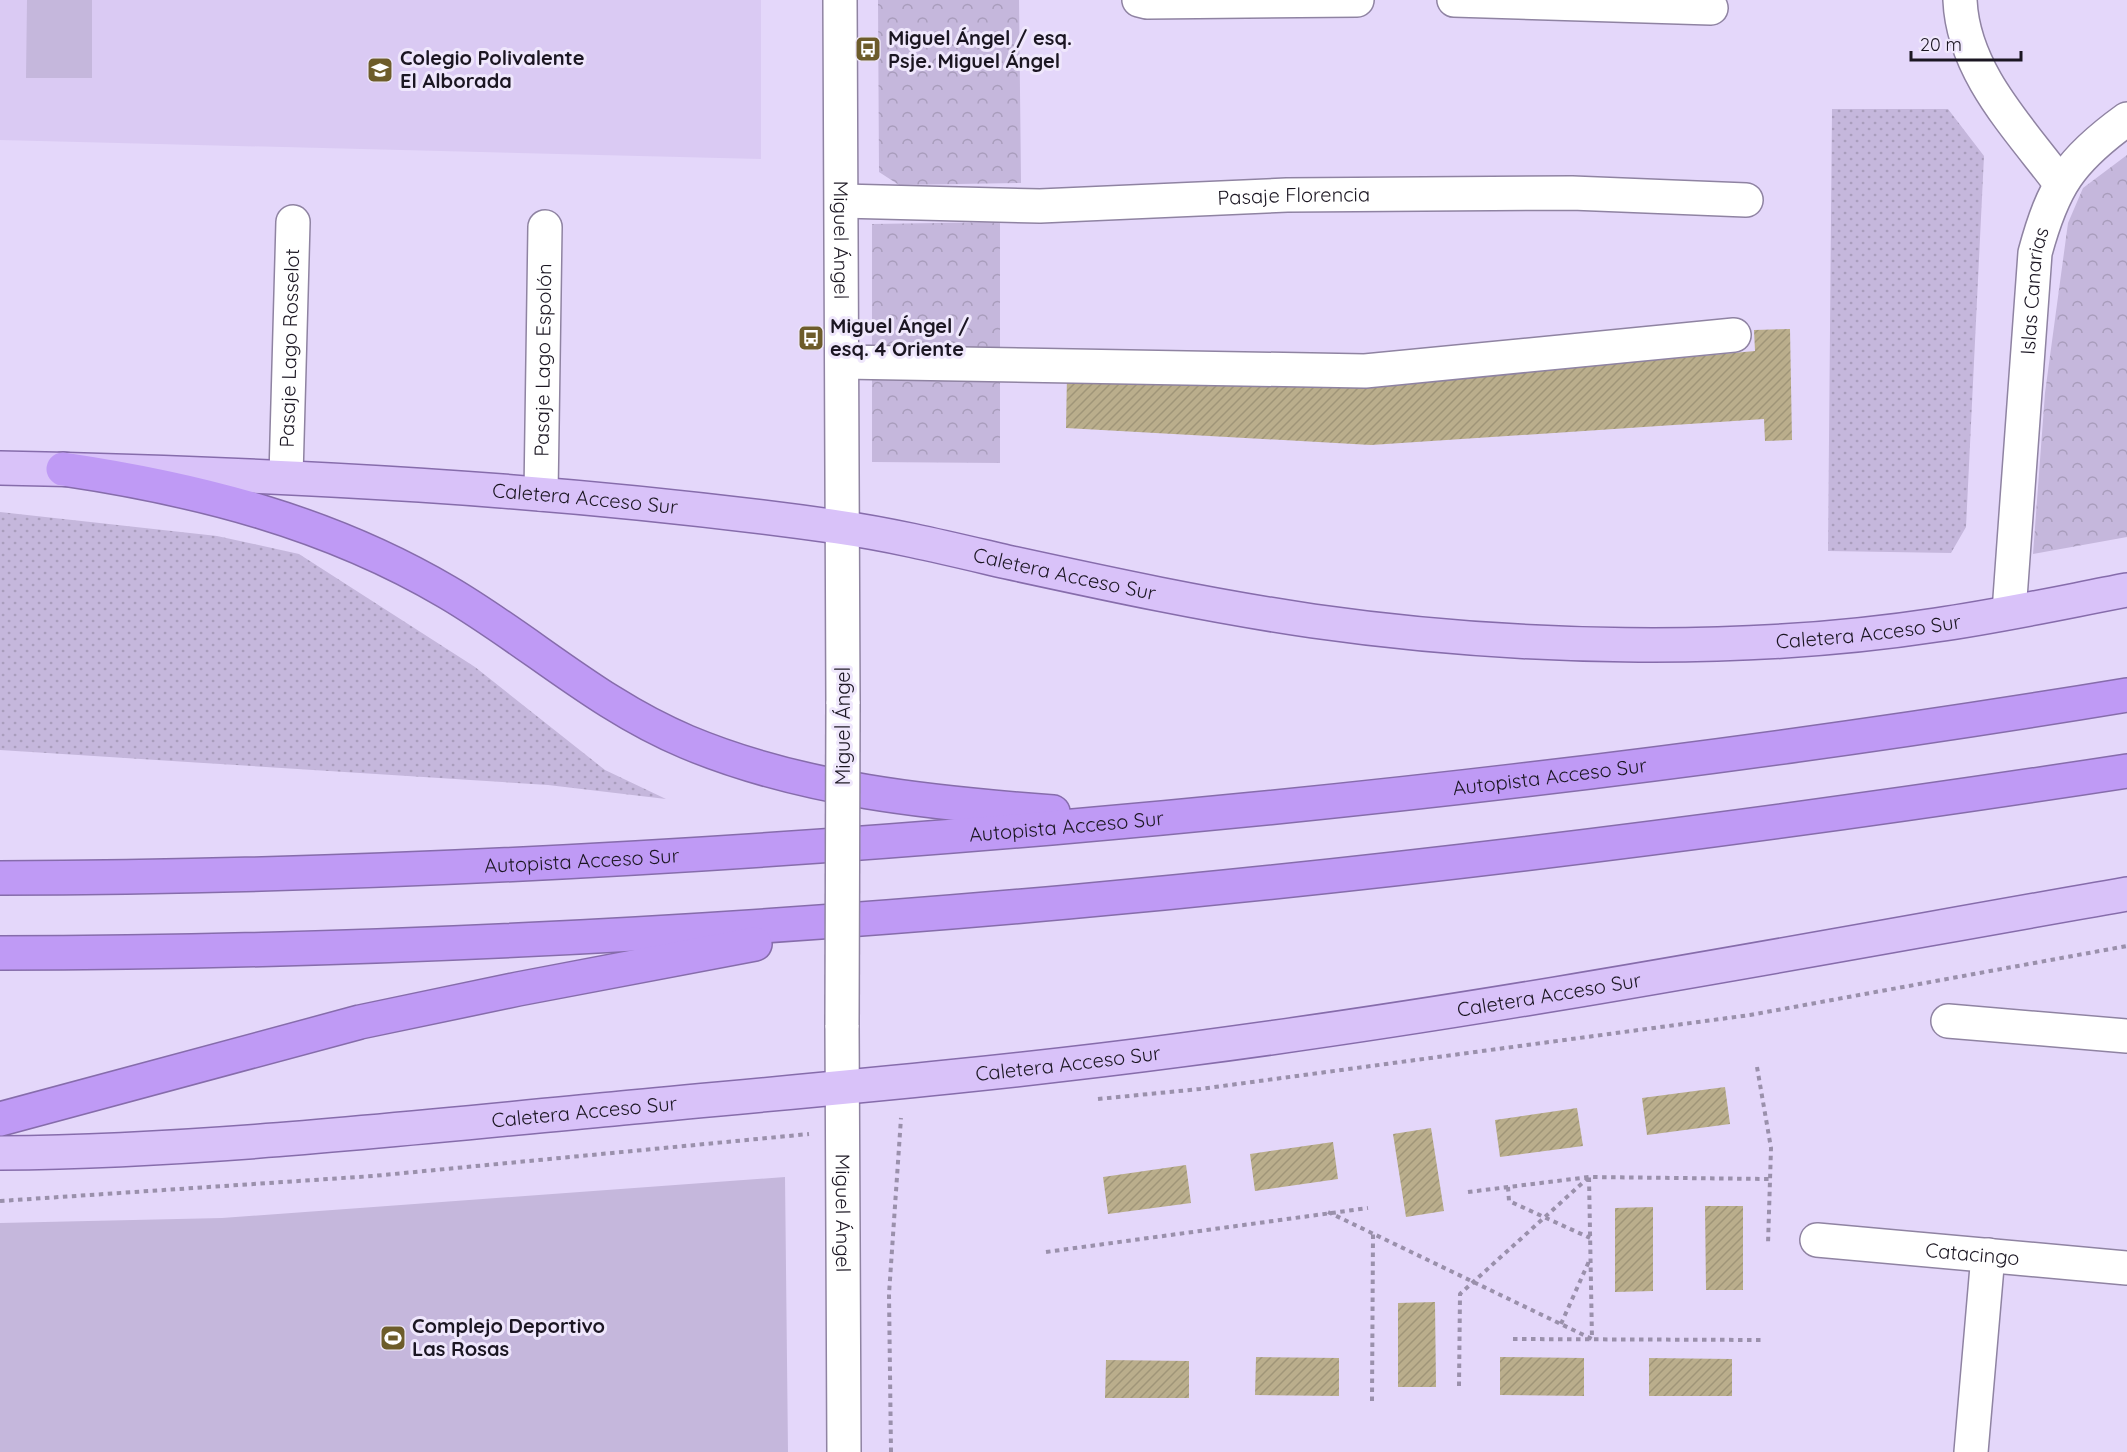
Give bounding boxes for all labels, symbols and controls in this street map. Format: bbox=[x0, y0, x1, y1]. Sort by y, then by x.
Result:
scale bar bbox=[1911, 24, 2020, 62]
place label: Miguel Ángel / esq. Psje. Miguel Ángel bbox=[888, 25, 1072, 73]
text: 20 m bbox=[1920, 33, 1962, 56]
bus stop icon: Miguel Ángel / esq. Psje. Miguel Ángel bbox=[853, 34, 883, 64]
place label: Colegio Polivalente El Alborada bbox=[400, 45, 585, 93]
school or university icon: Colegio Polivalente El Alborada bbox=[365, 55, 395, 85]
street label: Miguel Ángel bbox=[829, 181, 854, 299]
street label: Pasaje Florencia bbox=[1217, 181, 1370, 210]
street label: Islas Canarias bbox=[2015, 224, 2054, 356]
street label: Pasaje Lago Rosselot bbox=[274, 248, 304, 448]
street label: Pasaje Lago Espolón bbox=[529, 263, 556, 457]
place label: Miguel Ángel / esq. 4 Oriente bbox=[830, 313, 969, 361]
bus stop icon: Miguel Ángel / esq. 4 Oriente bbox=[796, 323, 826, 353]
street label: Caletera Acceso Sur bbox=[491, 477, 679, 519]
street label: Caletera Acceso Sur bbox=[971, 542, 1158, 605]
street label: Caletera Acceso Sur bbox=[1775, 608, 1963, 653]
street label: Miguel Ángel bbox=[830, 667, 855, 785]
street label: Autopista Acceso Sur bbox=[1451, 752, 1649, 800]
street label: Autopista Acceso Sur bbox=[968, 805, 1165, 847]
street label: Autopista Acceso Sur bbox=[484, 842, 680, 878]
street label: Caletera Acceso Sur bbox=[1455, 967, 1643, 1022]
street label: Caletera Acceso Sur bbox=[974, 1040, 1162, 1086]
street label: Caletera Acceso Sur bbox=[490, 1090, 678, 1132]
street label: Miguel Ángel bbox=[831, 1154, 856, 1272]
street label: Catacingo bbox=[1924, 1237, 2021, 1270]
place label: Complejo Deportivo Las Rosas bbox=[412, 1313, 605, 1361]
sports icon: Complejo Deportivo Las Rosas bbox=[378, 1323, 408, 1353]

